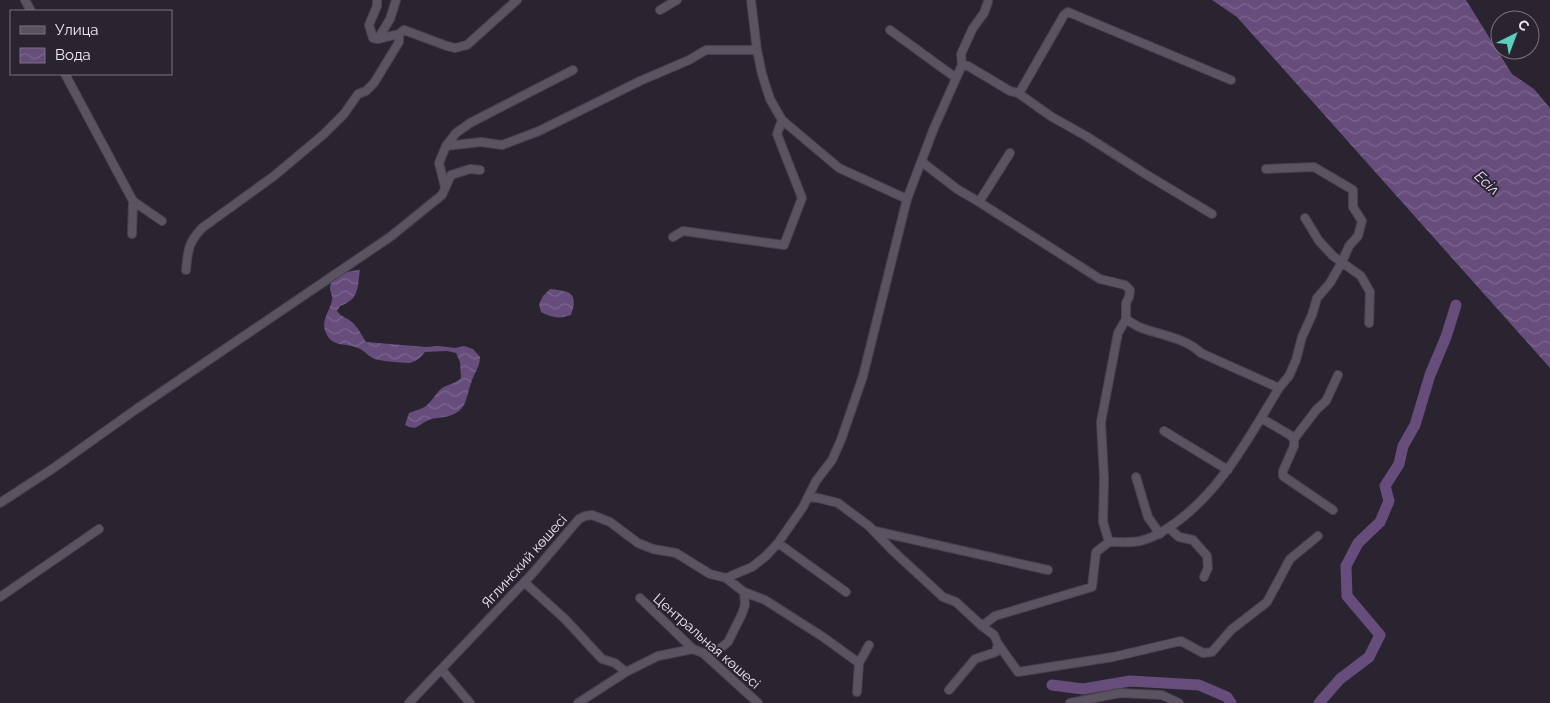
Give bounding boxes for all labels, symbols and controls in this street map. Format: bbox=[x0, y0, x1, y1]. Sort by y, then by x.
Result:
legend bbox=[10, 10, 172, 75]
north arrow bbox=[1490, 10, 1540, 60]
text: С bbox=[1515, 16, 1533, 35]
text: Улица bbox=[55, 21, 99, 39]
text: Вода bbox=[55, 46, 91, 64]
water label: Есіл bbox=[1471, 167, 1503, 199]
street label: Яглинский көшесі bbox=[478, 511, 570, 611]
street label: Центральная көшесі bbox=[650, 590, 764, 692]

